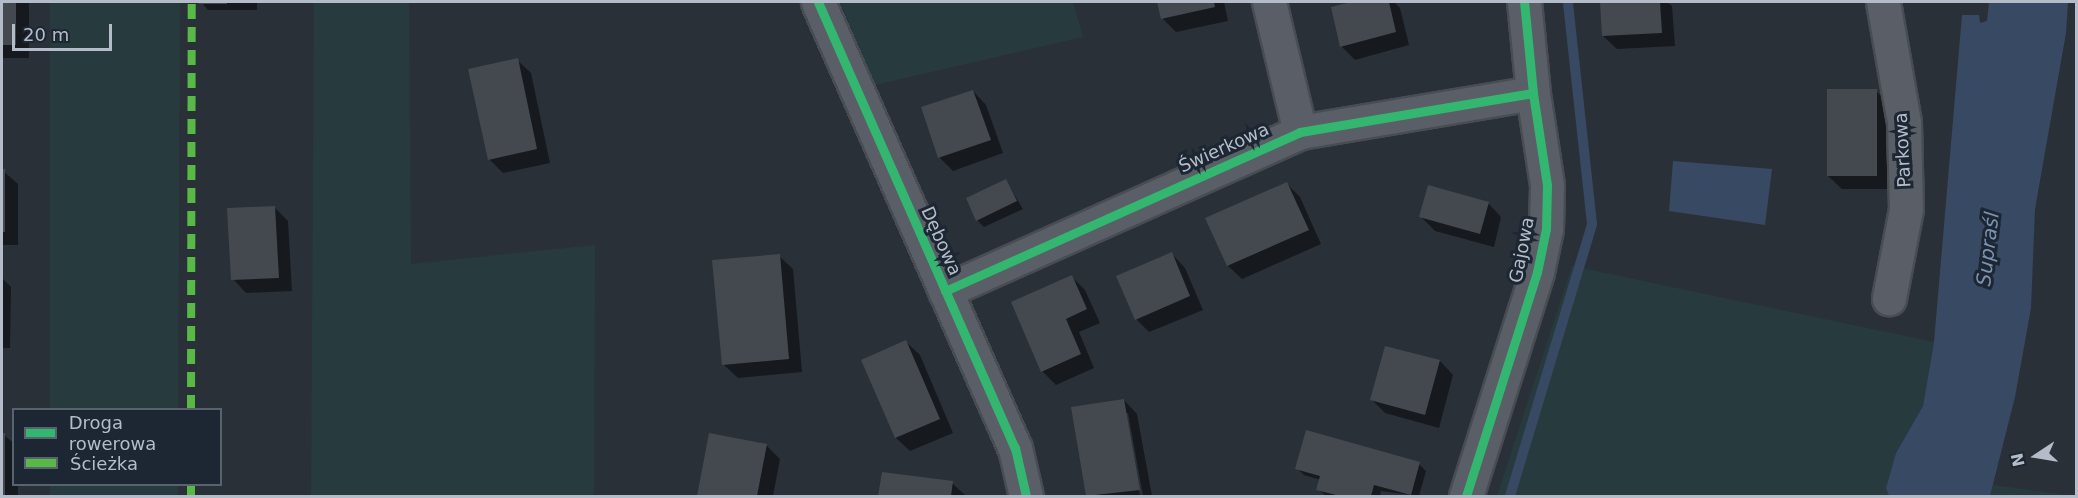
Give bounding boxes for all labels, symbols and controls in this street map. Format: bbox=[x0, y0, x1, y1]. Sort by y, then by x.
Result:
scale bar bbox=[15, 12, 116, 50]
text: 20 m bbox=[23, 24, 69, 45]
street label: Parkowa bbox=[1890, 112, 1916, 188]
street label: Świerkowa bbox=[1176, 119, 1272, 177]
street label: Dębowa bbox=[916, 203, 966, 279]
water label: Supraśl bbox=[1972, 211, 2004, 287]
street label: Gajowa bbox=[1505, 215, 1539, 285]
legend bbox=[12, 408, 222, 486]
text: Droga rowerowa bbox=[69, 412, 156, 454]
north arrow bbox=[2006, 426, 2066, 486]
text: N bbox=[2007, 451, 2029, 468]
text: Ścieżka bbox=[70, 453, 138, 474]

